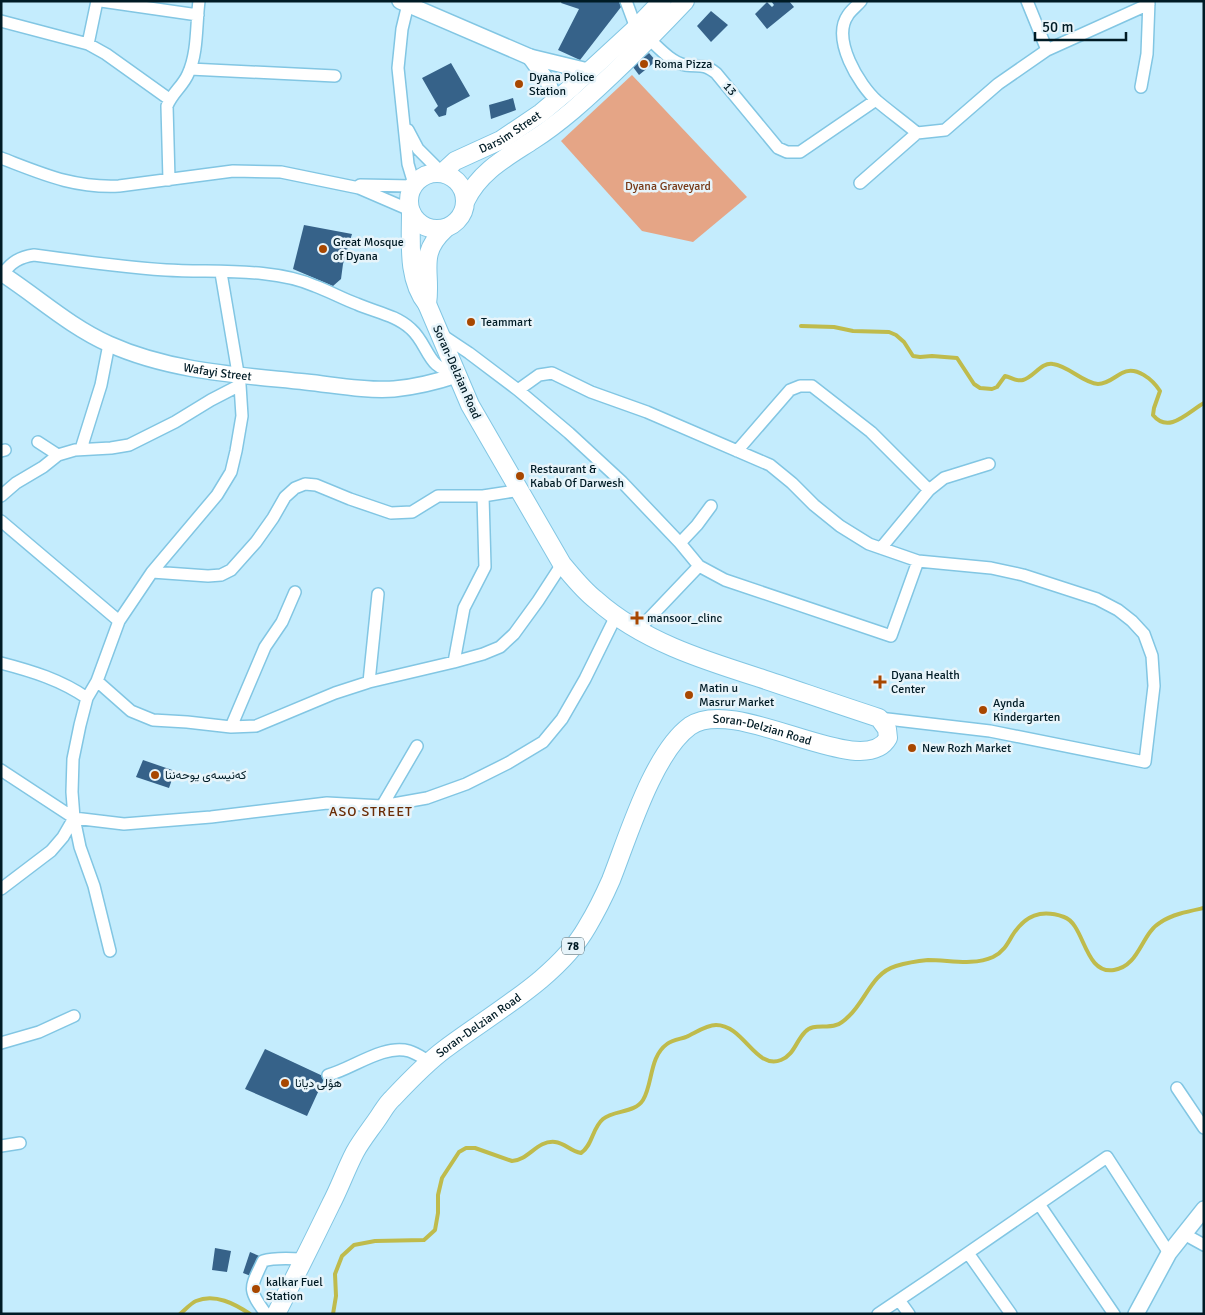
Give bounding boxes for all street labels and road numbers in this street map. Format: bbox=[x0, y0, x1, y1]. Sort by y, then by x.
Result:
street label: 13 bbox=[720, 80, 740, 99]
street label: Darsim Street bbox=[477, 108, 544, 157]
street label: Soran-Delzian Road bbox=[429, 323, 484, 421]
street label: Wafayi Street bbox=[182, 360, 252, 385]
street label: Soran-Delzian Road bbox=[712, 712, 813, 749]
road number: 78 bbox=[562, 938, 584, 954]
street label: Soran-Delzian Road bbox=[433, 990, 525, 1061]

